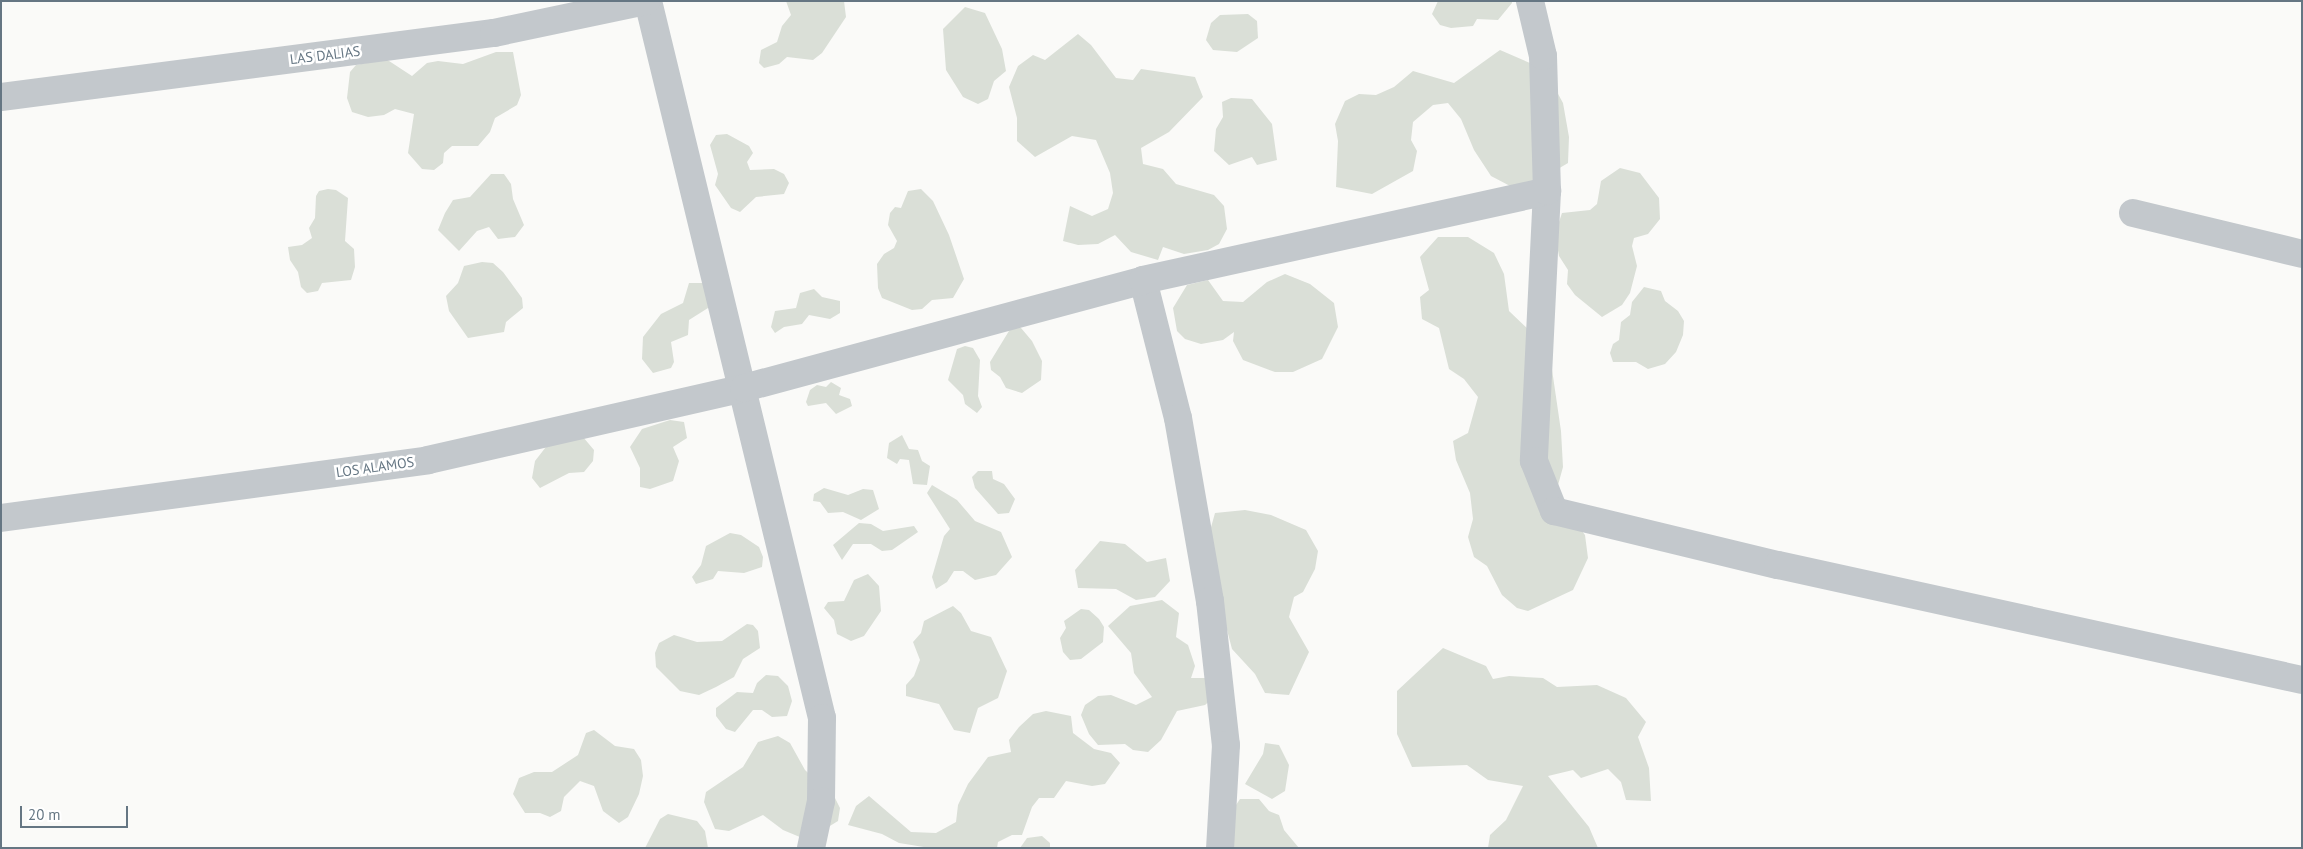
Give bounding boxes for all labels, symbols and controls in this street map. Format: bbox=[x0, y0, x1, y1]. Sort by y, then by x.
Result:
street label: LAS DALIAS bbox=[289, 42, 361, 68]
street label: LOS ALAMOS bbox=[335, 453, 415, 481]
scale bar bbox=[22, 796, 130, 828]
text: 20 m bbox=[28, 805, 61, 824]

